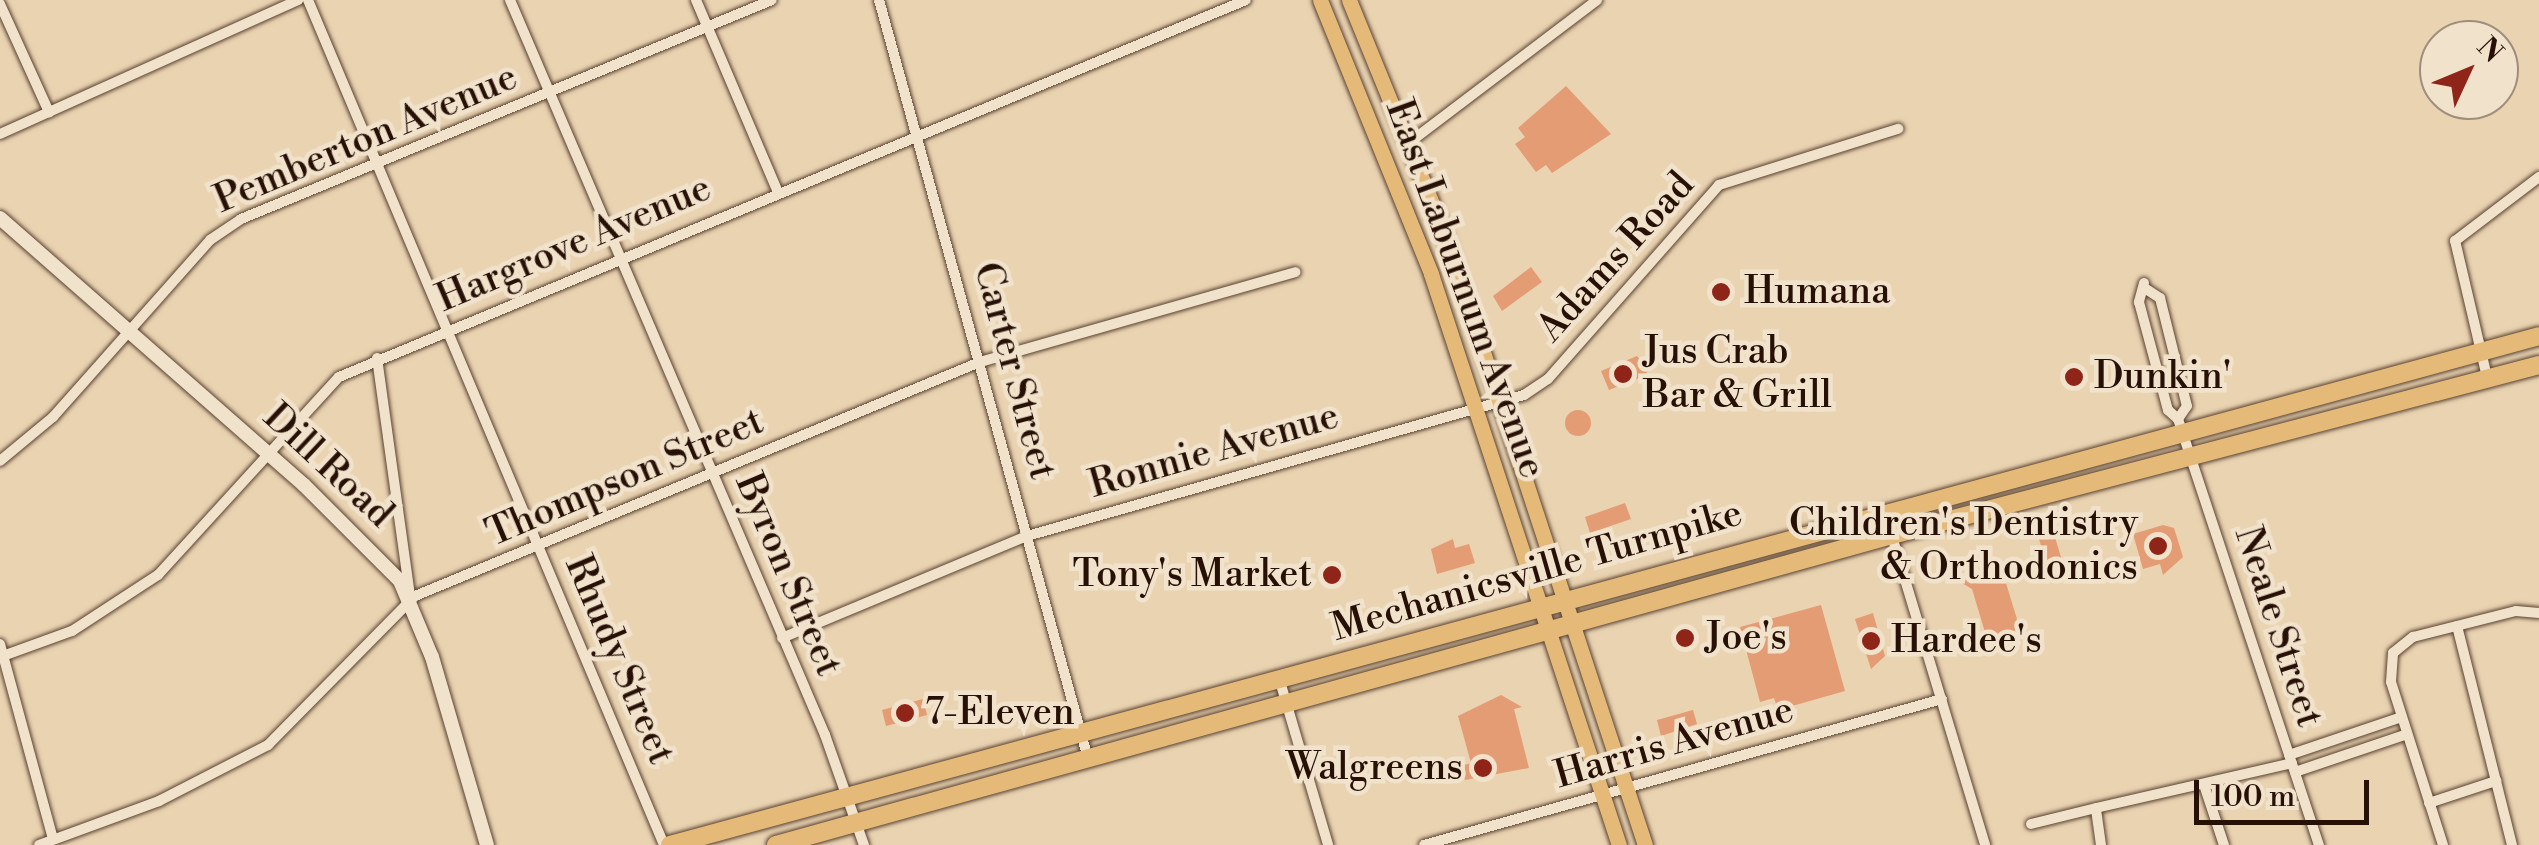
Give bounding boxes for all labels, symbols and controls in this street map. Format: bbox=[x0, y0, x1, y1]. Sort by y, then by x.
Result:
north arrow bbox=[2419, 20, 2519, 120]
text: N bbox=[2469, 30, 2510, 70]
street label: Pemberton Avenue bbox=[208, 55, 524, 223]
street label: East Laburnum Avenue bbox=[1375, 94, 1555, 484]
street label: Adams Road bbox=[1528, 163, 1704, 351]
street label: Hargrove Avenue bbox=[430, 166, 718, 322]
street label: Carter Street bbox=[963, 258, 1065, 484]
place label: Humana bbox=[1744, 269, 1890, 315]
marker: Humana bbox=[1708, 279, 1734, 305]
place label: Jus Crab Bar & Grill bbox=[1643, 329, 1832, 418]
place label: Dunkin' bbox=[2094, 354, 2231, 400]
marker: Jus Crab Bar & Grill bbox=[1612, 363, 1634, 385]
marker: Dunkin' bbox=[2063, 366, 2085, 388]
street label: Ronnie Avenue bbox=[1084, 394, 1344, 508]
street label: Dill Road bbox=[254, 395, 402, 537]
street label: Thompson Street bbox=[479, 399, 771, 557]
street label: Byron Street bbox=[725, 467, 851, 683]
street label: Mechanicsville Turnpike bbox=[1327, 491, 1747, 651]
place label: Children's Dentistry & Orthodonics bbox=[1789, 501, 2138, 590]
street label: Neale Street bbox=[2224, 521, 2332, 733]
marker: Children's Dentistry & Orthodonics bbox=[2147, 535, 2169, 557]
street label: Rhudy Street bbox=[555, 549, 683, 771]
place label: Tony's Market bbox=[1073, 552, 1312, 598]
marker: Tony's Market bbox=[1321, 564, 1343, 586]
place label: Joe's bbox=[1705, 615, 1787, 661]
place label: Hardee's bbox=[1891, 618, 2042, 664]
marker: Joe's bbox=[1674, 627, 1696, 649]
marker: Hardee's bbox=[1860, 630, 1882, 652]
street label: Harris Avenue bbox=[1549, 687, 1799, 799]
place label: 7-Eleven bbox=[925, 690, 1075, 736]
marker: 7-Eleven bbox=[894, 702, 916, 724]
place label: Walgreens bbox=[1286, 745, 1463, 791]
marker: Walgreens bbox=[1472, 757, 1494, 779]
scale bar bbox=[2199, 760, 2374, 822]
text: 100 m bbox=[2211, 778, 2295, 816]

